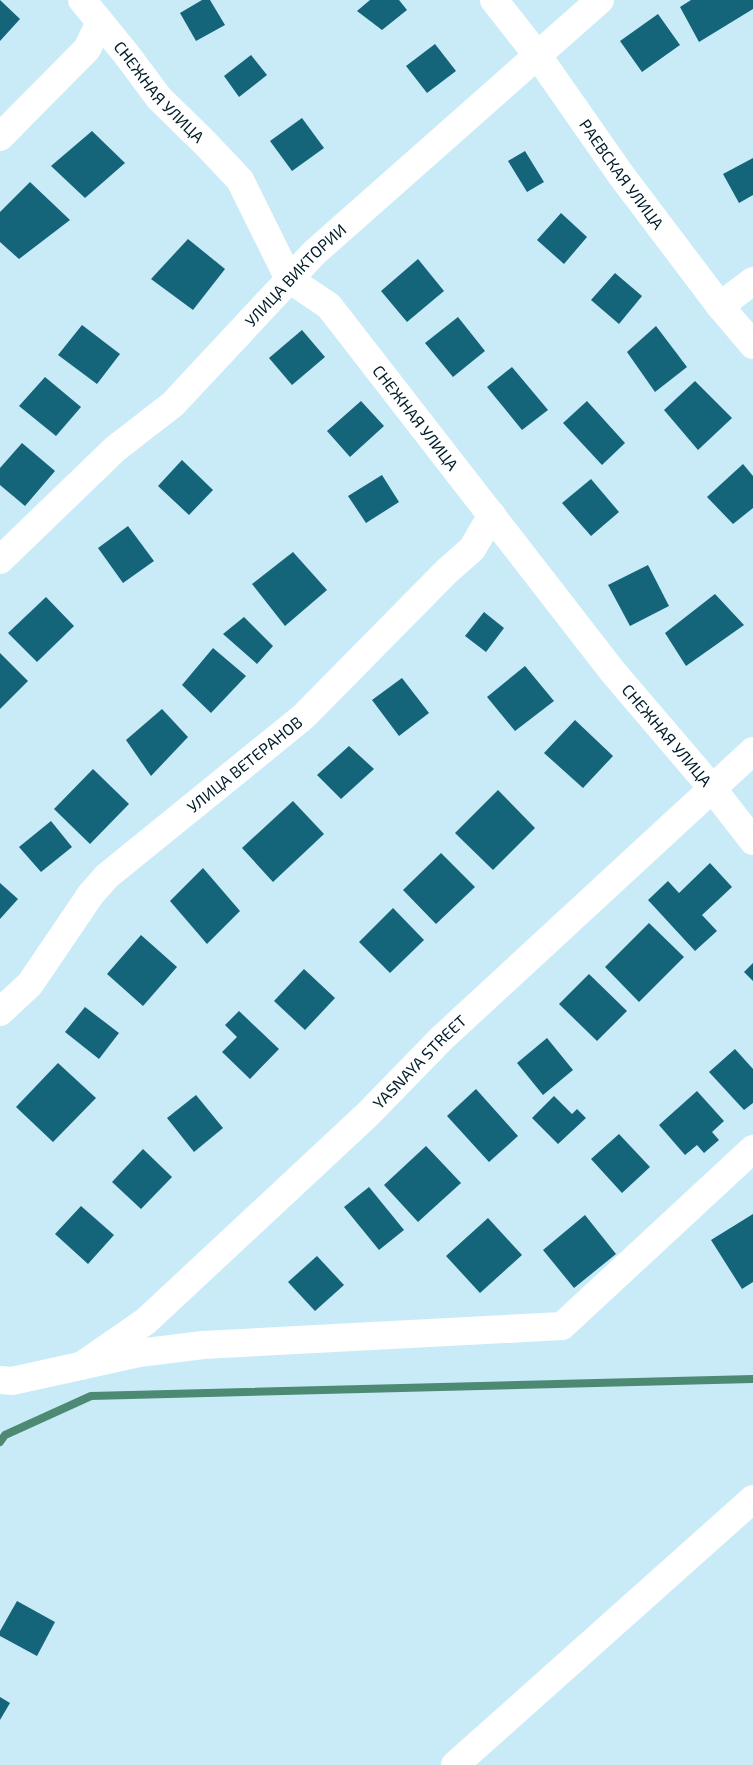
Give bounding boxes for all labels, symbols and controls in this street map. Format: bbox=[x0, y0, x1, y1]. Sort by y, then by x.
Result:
street label: СНЕЖНАЯ УЛИЦА bbox=[110, 37, 209, 146]
street label: РАЕВСКАЯ УЛИЦА bbox=[576, 115, 668, 233]
street label: УЛИЦА ВИКТОРИИ bbox=[240, 219, 349, 330]
street label: СНЕЖНАЯ УЛИЦА bbox=[369, 361, 463, 474]
street label: СНЕЖНАЯ УЛИЦА bbox=[618, 680, 716, 790]
street label: УЛИЦА ВЕТЕРАНОВ bbox=[183, 712, 305, 816]
street label: YASNAYA STREET bbox=[369, 1011, 470, 1112]

